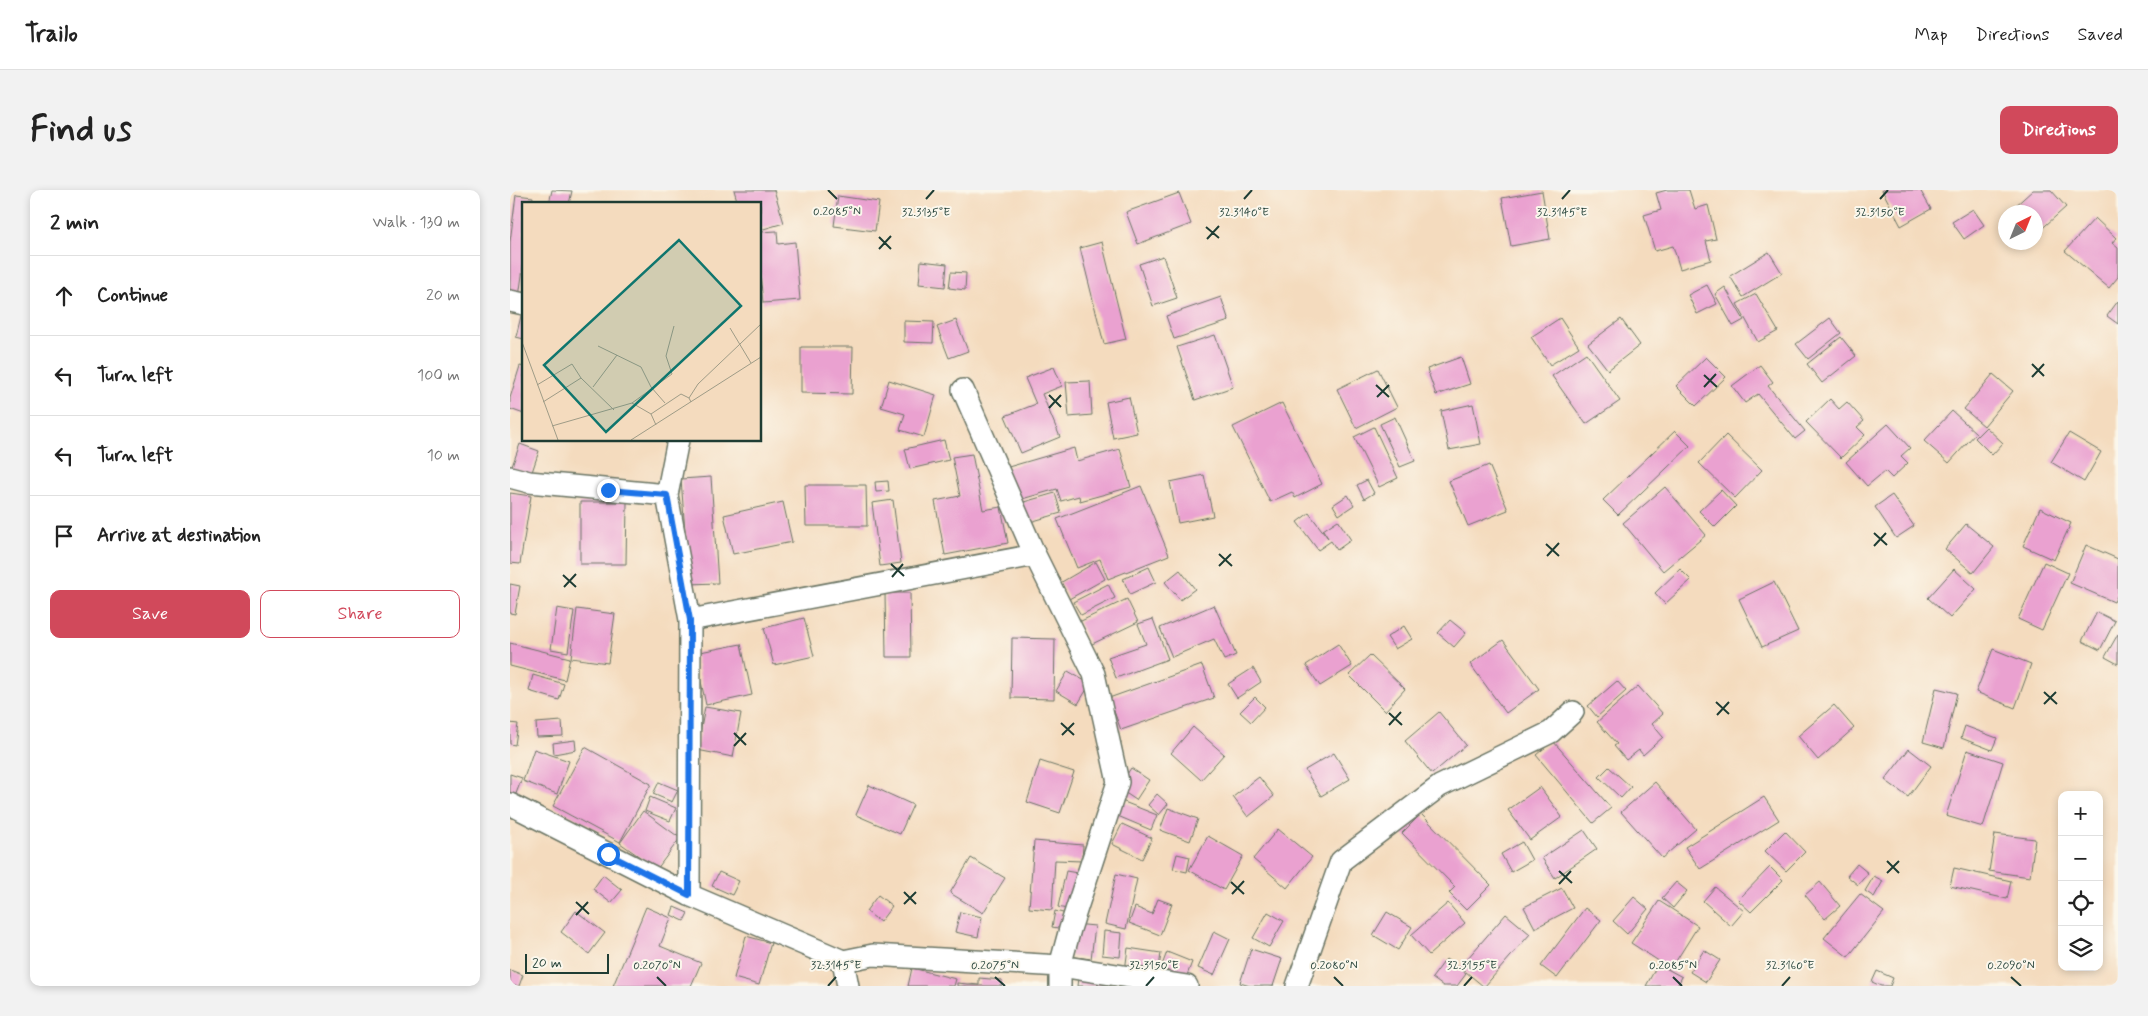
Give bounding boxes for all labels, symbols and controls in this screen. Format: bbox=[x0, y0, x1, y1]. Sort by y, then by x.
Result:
text: Trailo bbox=[25, 19, 78, 50]
text: Map bbox=[1915, 23, 1948, 47]
text: Directions bbox=[1976, 23, 2050, 47]
text: Saved bbox=[2078, 23, 2123, 47]
button: Directions bbox=[2000, 106, 2118, 154]
text: Find us bbox=[30, 107, 132, 153]
inset map bbox=[522, 202, 761, 441]
text: 0.2085°N bbox=[813, 204, 861, 220]
text: 32.3135°E bbox=[902, 205, 950, 221]
text: 32.3140°E bbox=[1219, 205, 1269, 221]
text: 32.3145°E bbox=[1537, 205, 1587, 221]
text: 32.3150°E bbox=[1855, 205, 1905, 221]
north arrow bbox=[1998, 205, 2043, 250]
text: 2 min bbox=[50, 209, 99, 237]
text: Walk · 130 m bbox=[373, 212, 460, 233]
icon: ahead bbox=[50, 282, 78, 310]
text: Continue bbox=[97, 283, 168, 308]
text: 20 m bbox=[426, 285, 460, 306]
icon: left bbox=[50, 362, 78, 390]
text: Turn left bbox=[97, 363, 173, 388]
text: 100 m bbox=[417, 365, 460, 386]
icon: left bbox=[50, 442, 78, 470]
text: Turn left bbox=[97, 443, 173, 468]
text: 10 m bbox=[427, 445, 460, 466]
route end bbox=[597, 479, 620, 502]
icon: arrive bbox=[50, 522, 78, 550]
text: Arrive at destination bbox=[97, 523, 261, 548]
button: Save bbox=[50, 590, 250, 638]
button: Share bbox=[260, 590, 460, 638]
map controls bbox=[2058, 791, 2103, 971]
button: + bbox=[2058, 791, 2103, 836]
button: − bbox=[2058, 836, 2103, 881]
route start bbox=[597, 843, 620, 866]
button: locate bbox=[2058, 881, 2103, 926]
button: layers bbox=[2058, 926, 2103, 971]
scale bar bbox=[525, 951, 609, 974]
text: 20 m bbox=[532, 954, 562, 972]
text: 0.2070°N bbox=[633, 958, 681, 974]
text: 32.3145°E bbox=[811, 958, 861, 974]
text: 0.2075°N bbox=[971, 958, 1019, 974]
text: 32.3150°E bbox=[1129, 958, 1179, 974]
text: 0.2080°N bbox=[1310, 958, 1358, 974]
text: 32.3155°E bbox=[1447, 958, 1497, 974]
text: 0.2085°N bbox=[1649, 958, 1697, 974]
text: 32.3160°E bbox=[1766, 958, 1814, 974]
text: 0.2090°N bbox=[1987, 958, 2035, 974]

